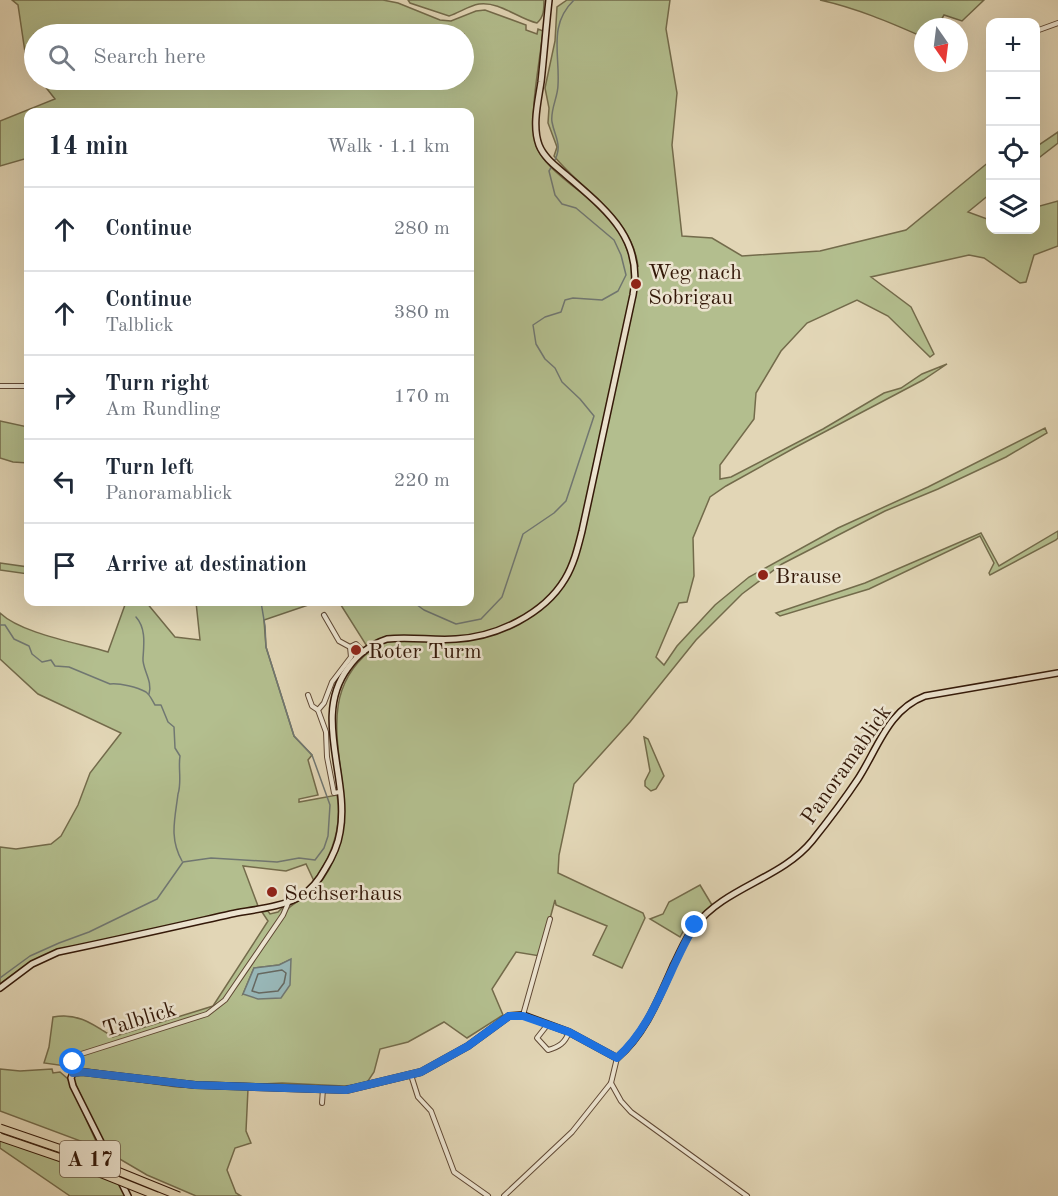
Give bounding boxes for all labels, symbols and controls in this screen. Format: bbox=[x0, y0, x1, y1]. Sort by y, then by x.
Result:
north arrow bbox=[914, 18, 968, 72]
map controls bbox=[986, 18, 1040, 234]
button: + bbox=[986, 18, 1040, 72]
search box bbox=[24, 24, 474, 90]
icon: search bbox=[45, 41, 78, 74]
text: Search here bbox=[93, 46, 206, 68]
button: − bbox=[986, 72, 1040, 126]
button: locate bbox=[986, 126, 1040, 180]
text: 14 min bbox=[48, 134, 128, 160]
text: Walk · 1.1 km bbox=[327, 137, 450, 157]
button: layers bbox=[986, 180, 1040, 234]
icon: ahead bbox=[48, 213, 81, 246]
text: Continue bbox=[105, 218, 192, 240]
text: 280 m bbox=[394, 219, 450, 239]
place label: Weg nach Sobrigau bbox=[648, 262, 742, 309]
marker: Weg nach Sobrigau bbox=[629, 277, 643, 291]
text: Continue bbox=[105, 289, 192, 311]
icon: ahead bbox=[48, 297, 81, 330]
text: 380 m bbox=[394, 303, 450, 323]
text: Talblick bbox=[105, 316, 174, 336]
text: Turn right bbox=[105, 373, 209, 395]
icon: right bbox=[48, 381, 81, 414]
text: 170 m bbox=[394, 387, 450, 407]
text: Am Rundling bbox=[105, 400, 220, 420]
text: Turn left bbox=[105, 457, 194, 479]
icon: left bbox=[48, 465, 81, 498]
text: 220 m bbox=[394, 471, 450, 491]
text: Panoramablick bbox=[105, 484, 232, 504]
icon: arrive bbox=[48, 549, 81, 582]
text: Arrive at destination bbox=[105, 554, 307, 576]
place label: Brause bbox=[775, 566, 841, 588]
marker: Brause bbox=[756, 568, 770, 582]
place label: Roter Turm bbox=[368, 641, 482, 663]
marker: Roter Turm bbox=[349, 643, 363, 657]
street label: Panoramablick bbox=[797, 701, 896, 829]
place label: Sechserhaus bbox=[284, 883, 402, 905]
marker: Sechserhaus bbox=[265, 885, 279, 899]
route end bbox=[681, 911, 707, 937]
street label: Talblick bbox=[100, 998, 179, 1041]
route start bbox=[59, 1048, 85, 1074]
road number: A 17 bbox=[60, 1141, 120, 1177]

